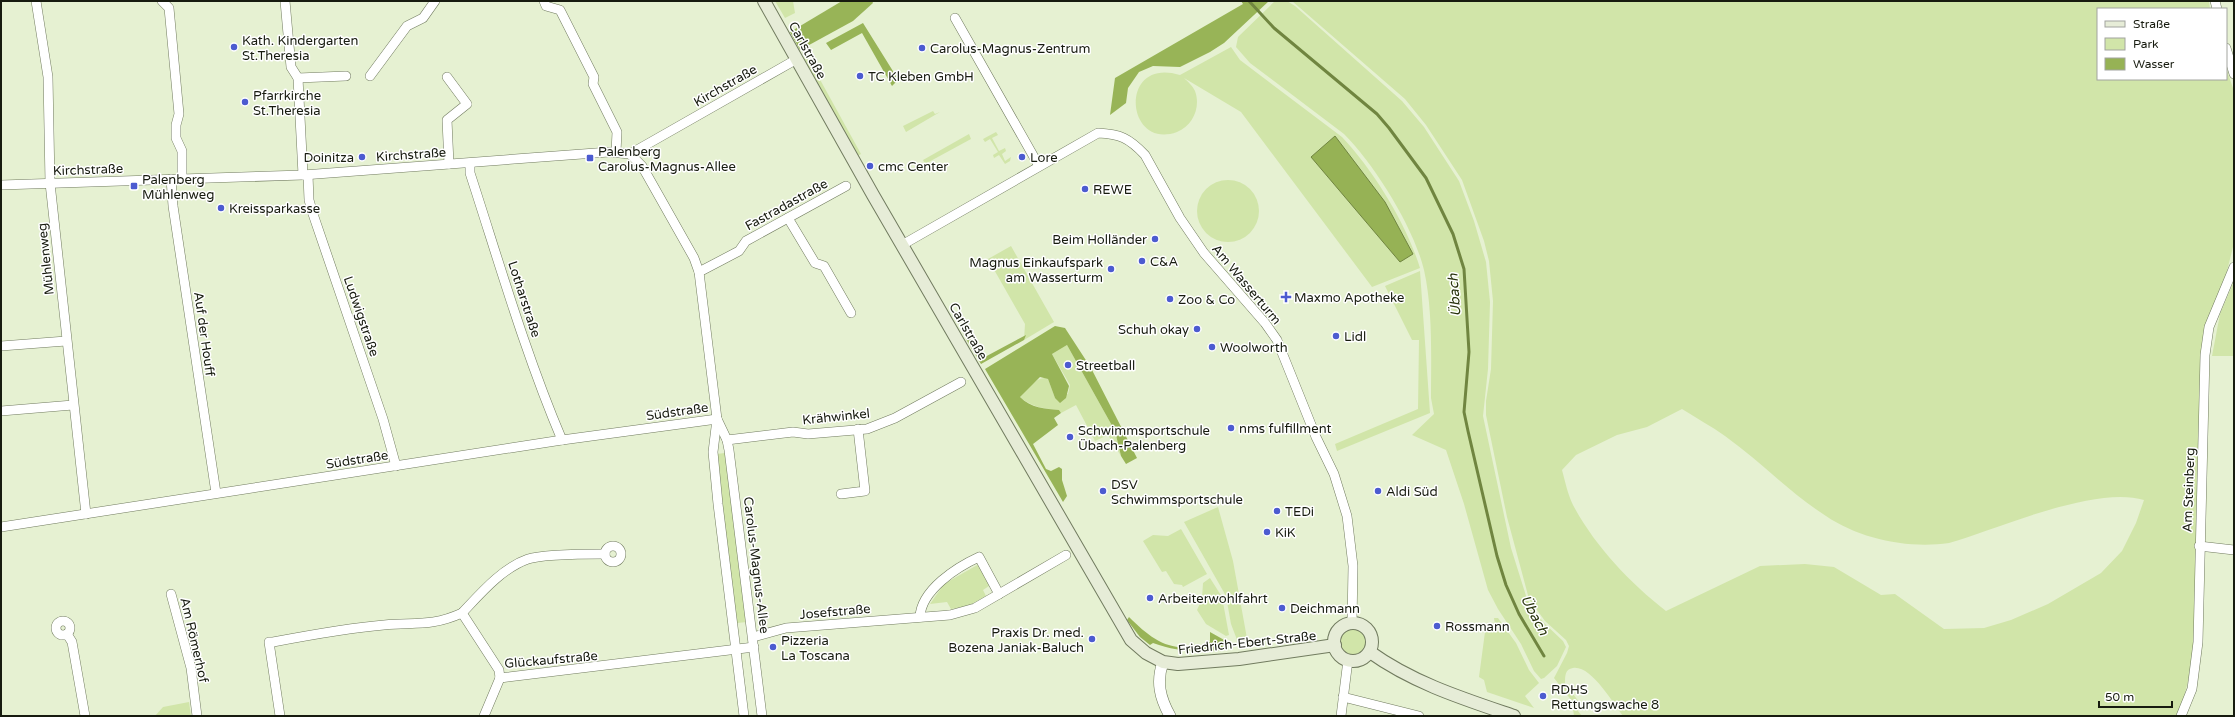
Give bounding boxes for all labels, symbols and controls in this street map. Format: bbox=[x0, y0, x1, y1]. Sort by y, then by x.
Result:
legend bbox=[2097, 8, 2227, 80]
text: Straße bbox=[2133, 17, 2170, 31]
street label: Carlstraße bbox=[785, 19, 829, 82]
place label: Kath. Kindergarten St.Theresia bbox=[242, 33, 358, 64]
text: Park bbox=[2133, 37, 2159, 51]
place label: Carolus-Magnus-Zentrum bbox=[930, 41, 1090, 57]
marker: Kath. Kindergarten St.Theresia bbox=[229, 42, 239, 52]
marker: Carolus-Magnus-Zentrum bbox=[917, 43, 927, 53]
text: Wasser bbox=[2133, 57, 2175, 71]
street label: Kirchstraße bbox=[691, 61, 760, 110]
place label: TC Kleben GmbH bbox=[868, 69, 974, 85]
marker: TC Kleben GmbH bbox=[855, 71, 865, 81]
place label: Pfarrkirche St.Theresia bbox=[253, 88, 321, 119]
marker: Pfarrkirche St.Theresia bbox=[240, 97, 250, 107]
place label: Palenberg Carolus-Magnus-Allee bbox=[598, 144, 736, 175]
street label: Kirchstraße bbox=[375, 145, 447, 165]
place label: Doinitza bbox=[303, 150, 354, 166]
place label: Lore bbox=[1030, 150, 1058, 166]
marker: Doinitza bbox=[357, 152, 367, 162]
marker: Lore bbox=[1017, 152, 1027, 162]
marker: Palenberg Carolus-Magnus-Allee bbox=[585, 153, 595, 163]
place label: cmc Center bbox=[878, 159, 948, 175]
street label: Kirchstraße bbox=[53, 161, 123, 179]
marker: cmc Center bbox=[865, 161, 875, 171]
place label: Palenberg Mühlenweg bbox=[142, 172, 214, 203]
street label: Fastradastraße bbox=[742, 176, 831, 234]
marker: Palenberg Mühlenweg bbox=[129, 181, 139, 191]
place label: REWE bbox=[1093, 182, 1132, 198]
marker: REWE bbox=[1080, 184, 1090, 194]
place label: Kreissparkasse bbox=[229, 201, 320, 217]
marker: Kreissparkasse bbox=[216, 203, 226, 213]
street label: Mühlenweg bbox=[34, 222, 58, 296]
place label: Beim Holländer bbox=[1052, 232, 1147, 248]
marker: Beim Holländer bbox=[1150, 234, 1160, 244]
street label: Am Wasserturm bbox=[1208, 241, 1284, 328]
place label: C&A bbox=[1150, 254, 1178, 270]
place label: Magnus Einkaufspark am Wasserturm bbox=[969, 255, 1103, 286]
marker: C&A bbox=[1137, 256, 1147, 266]
street label: Lotharstraße bbox=[504, 259, 544, 339]
marker: Magnus Einkaufspark am Wasserturm bbox=[1106, 264, 1116, 274]
water label: Übach bbox=[1444, 272, 1464, 317]
street label: Ludwigstraße bbox=[340, 274, 382, 359]
place label: Maxmo Apotheke bbox=[1294, 290, 1404, 306]
street label: Auf der Houff bbox=[190, 291, 218, 378]
place label: Zoo & Co bbox=[1178, 292, 1235, 308]
marker: Maxmo Apotheke bbox=[1281, 292, 1291, 302]
marker: Zoo & Co bbox=[1165, 294, 1175, 304]
street label: Carlstraße bbox=[945, 300, 991, 363]
place label: Schuh okay bbox=[1118, 322, 1189, 338]
marker: Schuh okay bbox=[1192, 324, 1202, 334]
place label: Lidl bbox=[1344, 329, 1366, 345]
marker: Lidl bbox=[1331, 331, 1341, 341]
place label: Woolworth bbox=[1220, 340, 1288, 356]
marker: Woolworth bbox=[1207, 342, 1217, 352]
place label: Streetball bbox=[1076, 358, 1135, 374]
marker: Streetball bbox=[1063, 360, 1073, 370]
street label: Südstraße bbox=[645, 400, 709, 424]
street label: Krähwinkel bbox=[802, 405, 871, 428]
place label: nms fulfillment bbox=[1239, 421, 1331, 437]
place label: Schwimmsportschule Übach-Palenberg bbox=[1078, 423, 1210, 454]
marker: nms fulfillment bbox=[1226, 423, 1236, 433]
marker: Schwimmsportschule Übach-Palenberg bbox=[1065, 432, 1075, 442]
street label: Südstraße bbox=[325, 447, 389, 473]
street label: Am Steinberg bbox=[2180, 447, 2198, 533]
place label: DSV Schwimmsportschule bbox=[1111, 477, 1243, 508]
place label: Aldi Süd bbox=[1386, 484, 1438, 500]
marker: DSV Schwimmsportschule bbox=[1098, 486, 1108, 496]
marker: Aldi Süd bbox=[1373, 486, 1383, 496]
street label: Carolus-Magnus-Allee bbox=[740, 496, 772, 634]
place label: TEDi bbox=[1285, 504, 1314, 520]
marker: TEDi bbox=[1272, 506, 1282, 516]
place label: KiK bbox=[1275, 525, 1296, 541]
marker: KiK bbox=[1262, 527, 1272, 537]
place label: Arbeiterwohlfahrt bbox=[1158, 591, 1268, 607]
water label: Übach bbox=[1517, 592, 1552, 639]
marker: Arbeiterwohlfahrt bbox=[1145, 593, 1155, 603]
street label: Am Römerhof bbox=[176, 596, 212, 684]
street label: Josefstraße bbox=[799, 601, 871, 623]
place label: Deichmann bbox=[1290, 601, 1360, 617]
marker: Deichmann bbox=[1277, 603, 1287, 613]
place label: Rossmann bbox=[1445, 619, 1510, 635]
marker: Rossmann bbox=[1432, 621, 1442, 631]
place label: Praxis Dr. med. Bozena Janiak-Baluch bbox=[948, 625, 1084, 656]
street label: Friedrich-Ebert-Straße bbox=[1177, 628, 1317, 658]
place label: Pizzeria La Toscana bbox=[781, 633, 850, 664]
marker: Praxis Dr. med. Bozena Janiak-Baluch bbox=[1087, 634, 1097, 644]
marker: Pizzeria La Toscana bbox=[768, 642, 778, 652]
street label: Glückaufstraße bbox=[504, 648, 598, 672]
place label: RDHS Rettungswache 8 bbox=[1551, 682, 1659, 713]
scale bar bbox=[2099, 683, 2172, 709]
text: 50 m bbox=[2105, 690, 2134, 704]
marker: RDHS Rettungswache 8 bbox=[1538, 691, 1548, 701]

